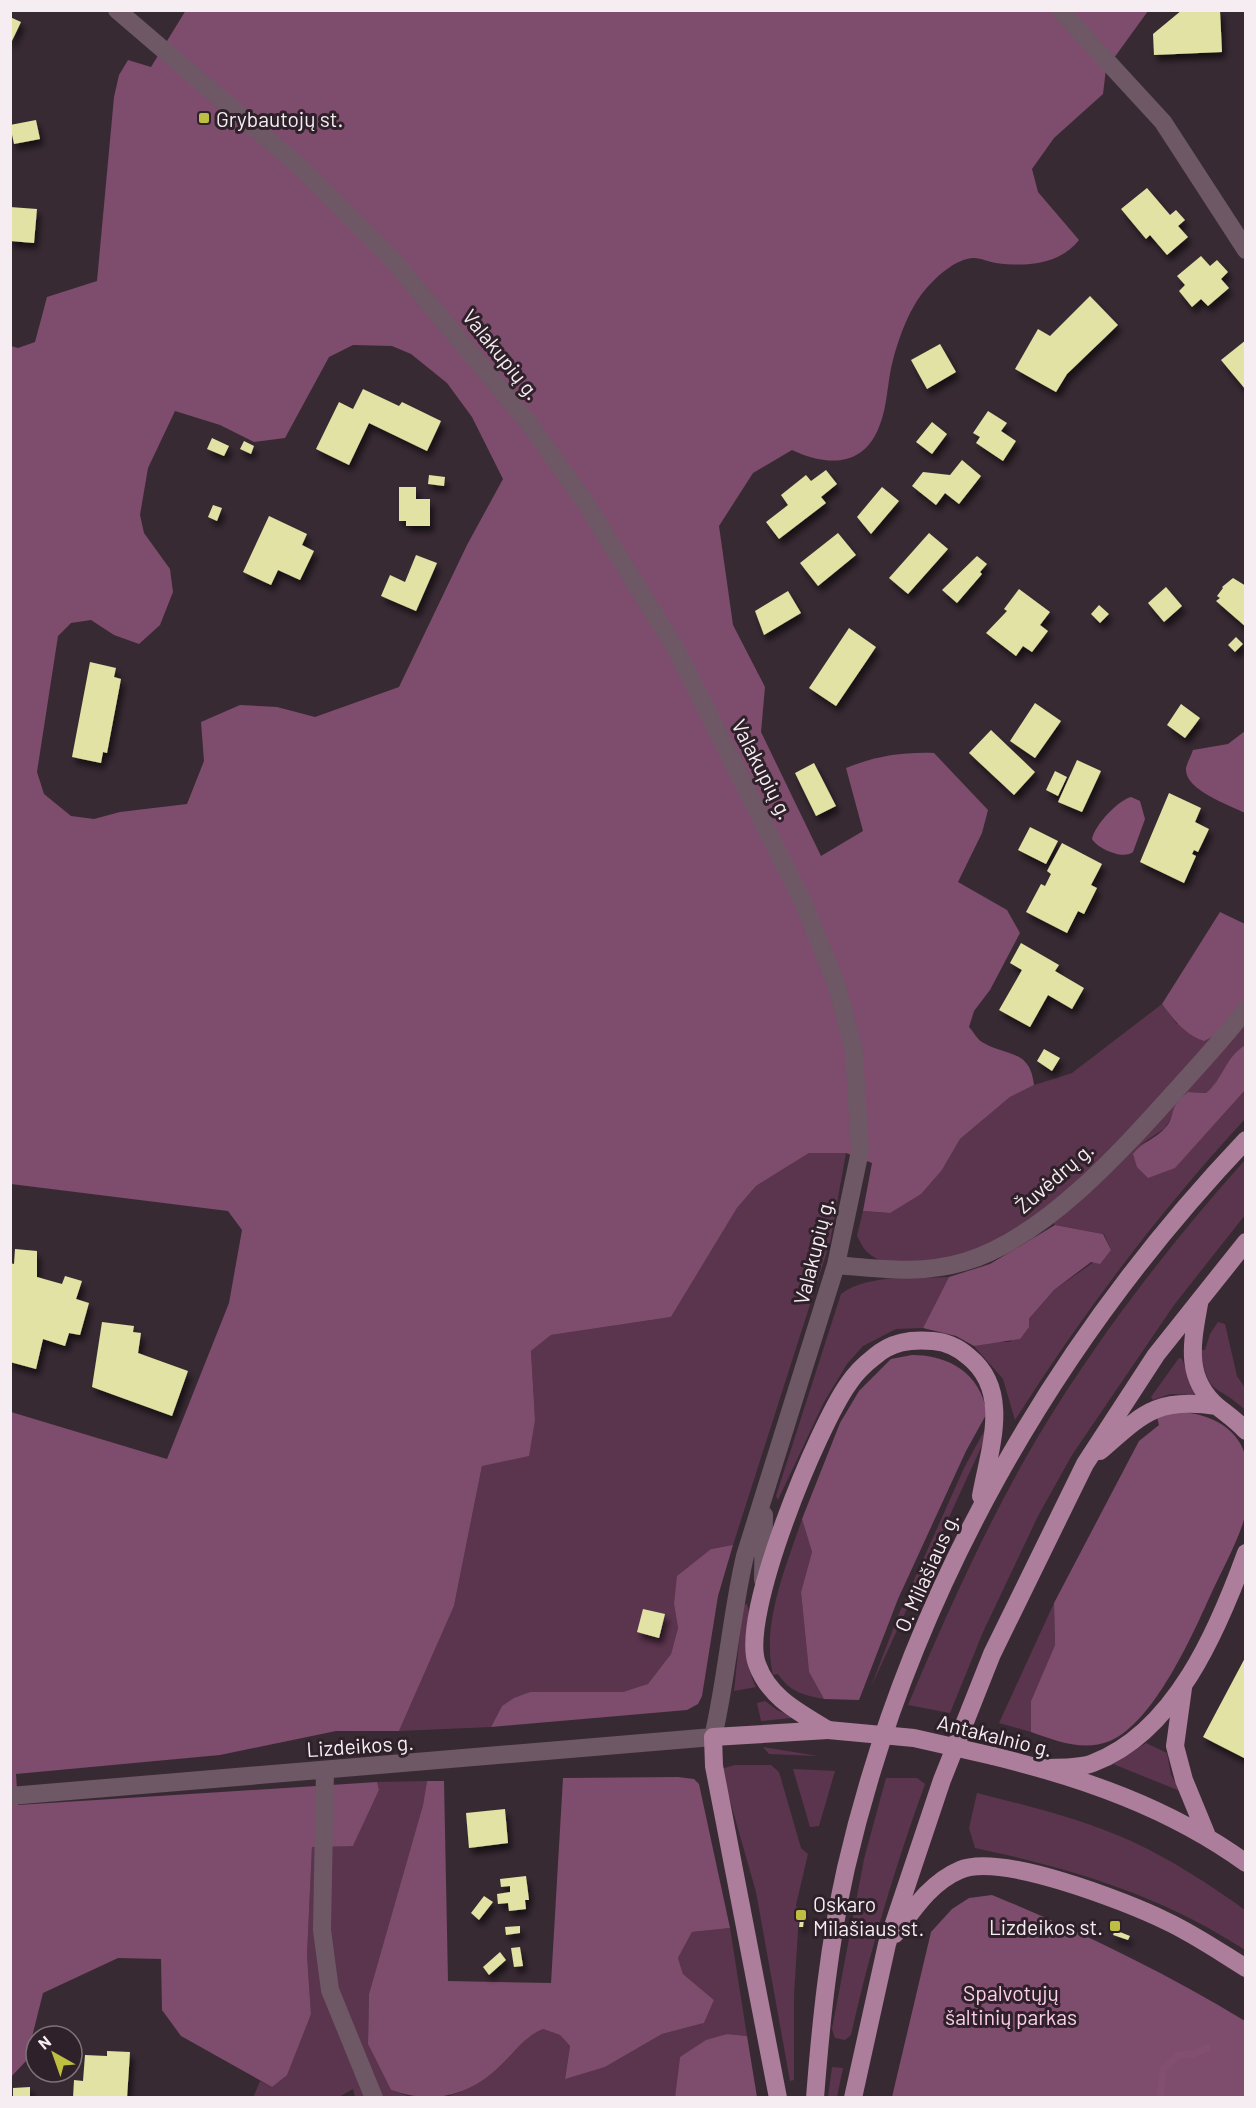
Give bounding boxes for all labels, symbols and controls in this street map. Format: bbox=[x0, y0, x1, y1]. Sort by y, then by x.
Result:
place label: Grybautojų st. bbox=[216, 106, 343, 131]
marker: Grybautojų st. bbox=[197, 111, 211, 125]
street label: Valakupių g. bbox=[458, 304, 546, 404]
street label: Valakupių g. bbox=[727, 715, 799, 823]
street label: Žuvėdrų g. bbox=[1010, 1136, 1098, 1218]
street label: Valakupių g. bbox=[788, 1195, 838, 1307]
street label: O. Milašiaus g. bbox=[889, 1509, 963, 1635]
street label: Antakalnio g. bbox=[935, 1709, 1055, 1761]
street label: Lizdeikos g. bbox=[305, 1729, 415, 1761]
place label: Oskaro Milašiaus st. bbox=[813, 1891, 924, 1940]
marker: Oskaro Milašiaus st. bbox=[794, 1908, 808, 1922]
place label: Lizdeikos st. bbox=[989, 1914, 1103, 1939]
marker: Lizdeikos st. bbox=[1108, 1919, 1122, 1933]
park label: Spalvotųjų šaltinių parkas bbox=[945, 1980, 1077, 2029]
north arrow bbox=[24, 2024, 84, 2084]
text: N bbox=[34, 2031, 54, 2053]

